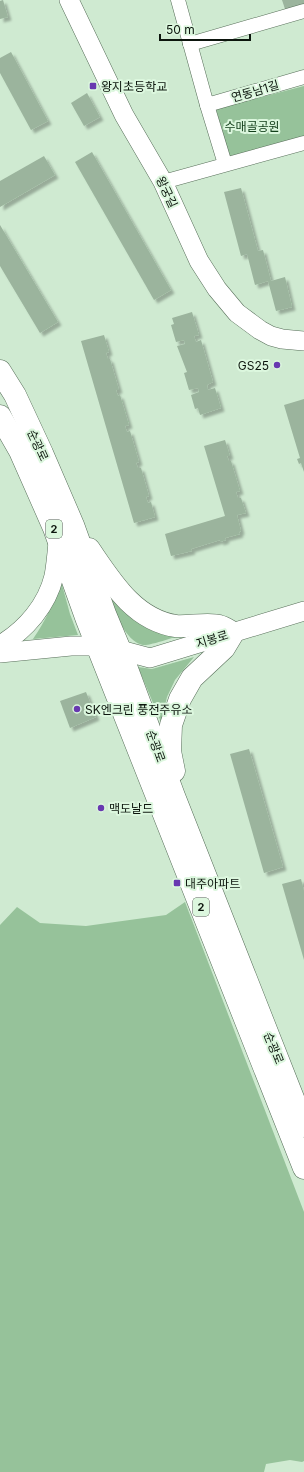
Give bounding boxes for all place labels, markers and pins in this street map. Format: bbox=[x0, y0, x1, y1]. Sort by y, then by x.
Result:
place label: 왕지초등학교 bbox=[101, 79, 167, 94]
marker: 왕지초등학교 bbox=[88, 81, 98, 91]
place label: GS25 bbox=[238, 358, 269, 373]
marker: GS25 bbox=[272, 360, 282, 370]
place label: SK엔크린 풍전주유소 bbox=[85, 702, 192, 717]
marker: SK엔크린 풍전주유소 bbox=[72, 704, 82, 714]
place label: 맥도날드 bbox=[109, 801, 153, 816]
marker: 맥도날드 bbox=[96, 803, 106, 813]
place label: 대주아파트 bbox=[185, 876, 240, 891]
marker: 대주아파트 bbox=[172, 878, 182, 888]

